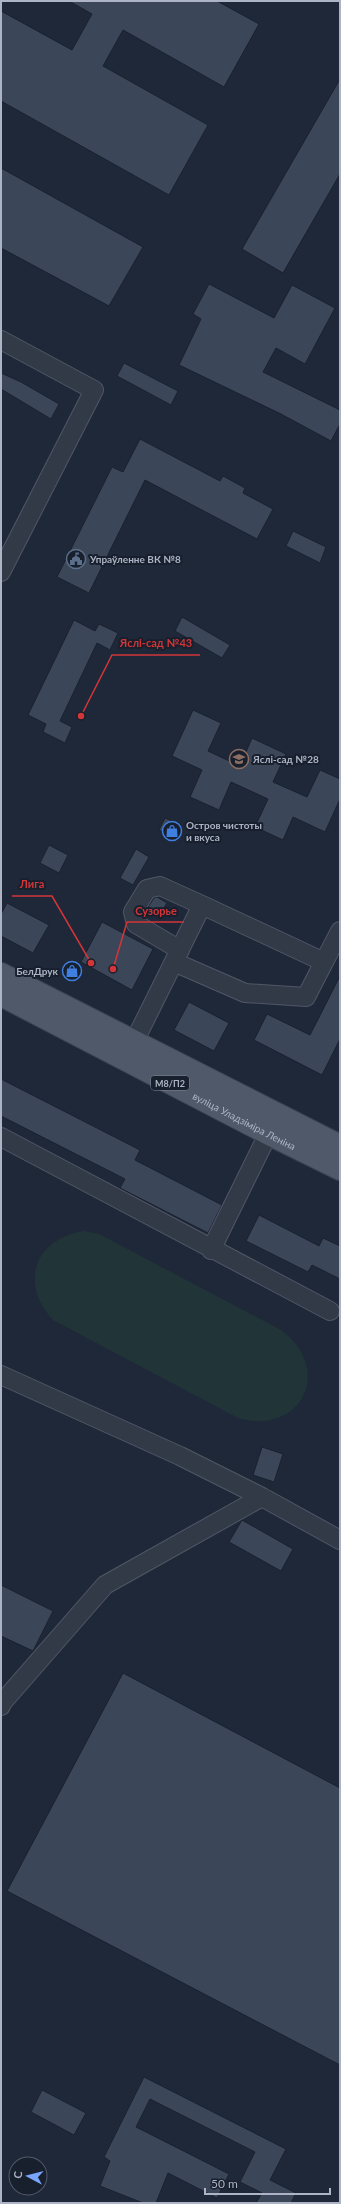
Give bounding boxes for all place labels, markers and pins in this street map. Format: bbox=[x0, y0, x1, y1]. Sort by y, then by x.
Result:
public building icon: Упраўленне ВК №8 bbox=[65, 548, 87, 570]
place label: Упраўленне ВК №8 bbox=[89, 553, 181, 565]
callout: Яслі-сад №43 bbox=[112, 632, 200, 655]
school or university icon: Яслі-сад №28 bbox=[228, 748, 250, 770]
place label: Яслі-сад №28 bbox=[252, 753, 319, 765]
place label: Остров чистоты и вкуса bbox=[186, 819, 262, 843]
shop icon: Остров чистоты и вкуса bbox=[161, 820, 183, 842]
callout: Лига bbox=[12, 873, 52, 896]
callout: Сузорье bbox=[127, 899, 184, 922]
shop icon: БелДрук bbox=[61, 960, 83, 982]
place label: БелДрук bbox=[16, 965, 59, 977]

